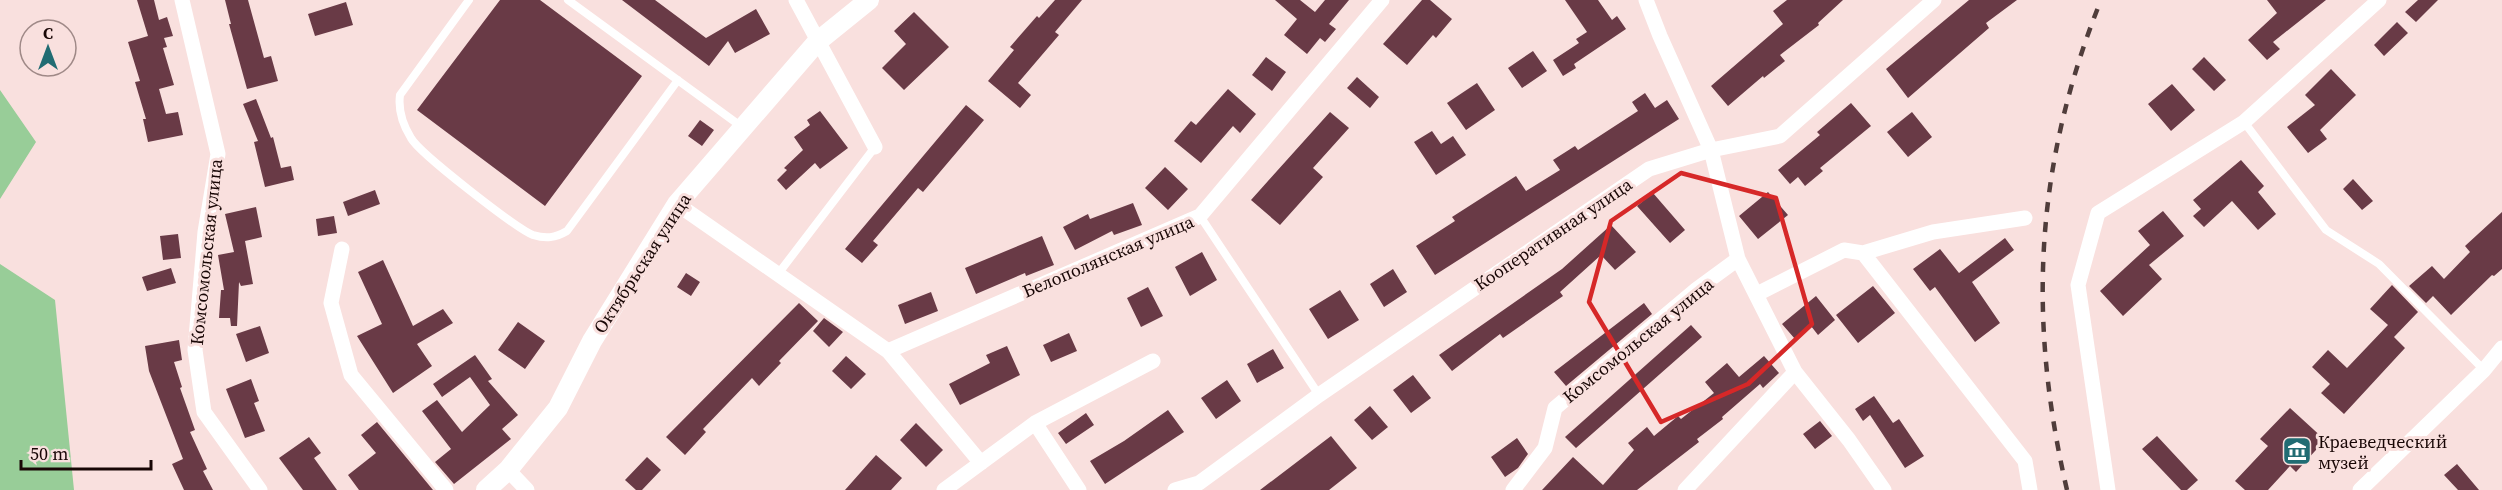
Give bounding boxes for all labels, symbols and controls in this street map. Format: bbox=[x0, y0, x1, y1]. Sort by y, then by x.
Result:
north arrow bbox=[18, 18, 78, 78]
text: С bbox=[43, 22, 53, 44]
street label: Комсомольская улица bbox=[184, 157, 228, 346]
street label: Кооперативная улица bbox=[1469, 171, 1638, 296]
street label: Октябрьская улица bbox=[587, 187, 697, 338]
street label: Белополянская улица bbox=[1018, 208, 1198, 303]
street label: Комсомольская улица bbox=[1557, 271, 1719, 409]
place label: Краеведческий музей bbox=[2318, 429, 2447, 475]
scale bar bbox=[21, 433, 152, 471]
museum icon: Краеведческий музей bbox=[2281, 435, 2313, 467]
text: 50 m bbox=[30, 441, 68, 466]

